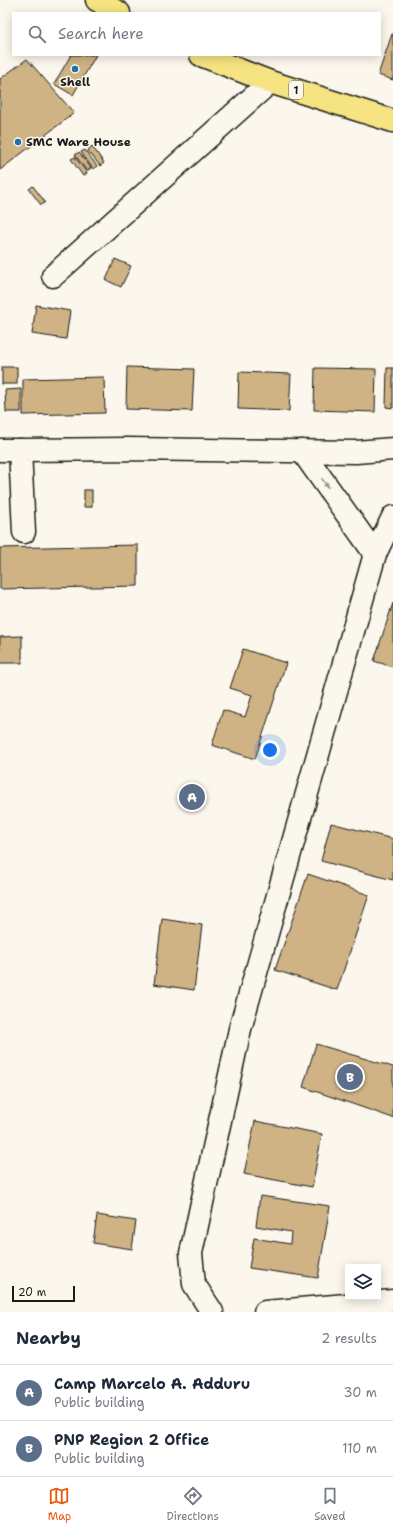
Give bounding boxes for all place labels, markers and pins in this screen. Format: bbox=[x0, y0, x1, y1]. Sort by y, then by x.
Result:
marker: Shell bbox=[70, 64, 80, 74]
place label: Shell bbox=[60, 74, 90, 90]
place label: SMC Ware House bbox=[26, 134, 131, 150]
marker: SMC Ware House bbox=[13, 137, 23, 147]
pin: A bbox=[179, 782, 205, 812]
pin: B bbox=[337, 1062, 363, 1092]

